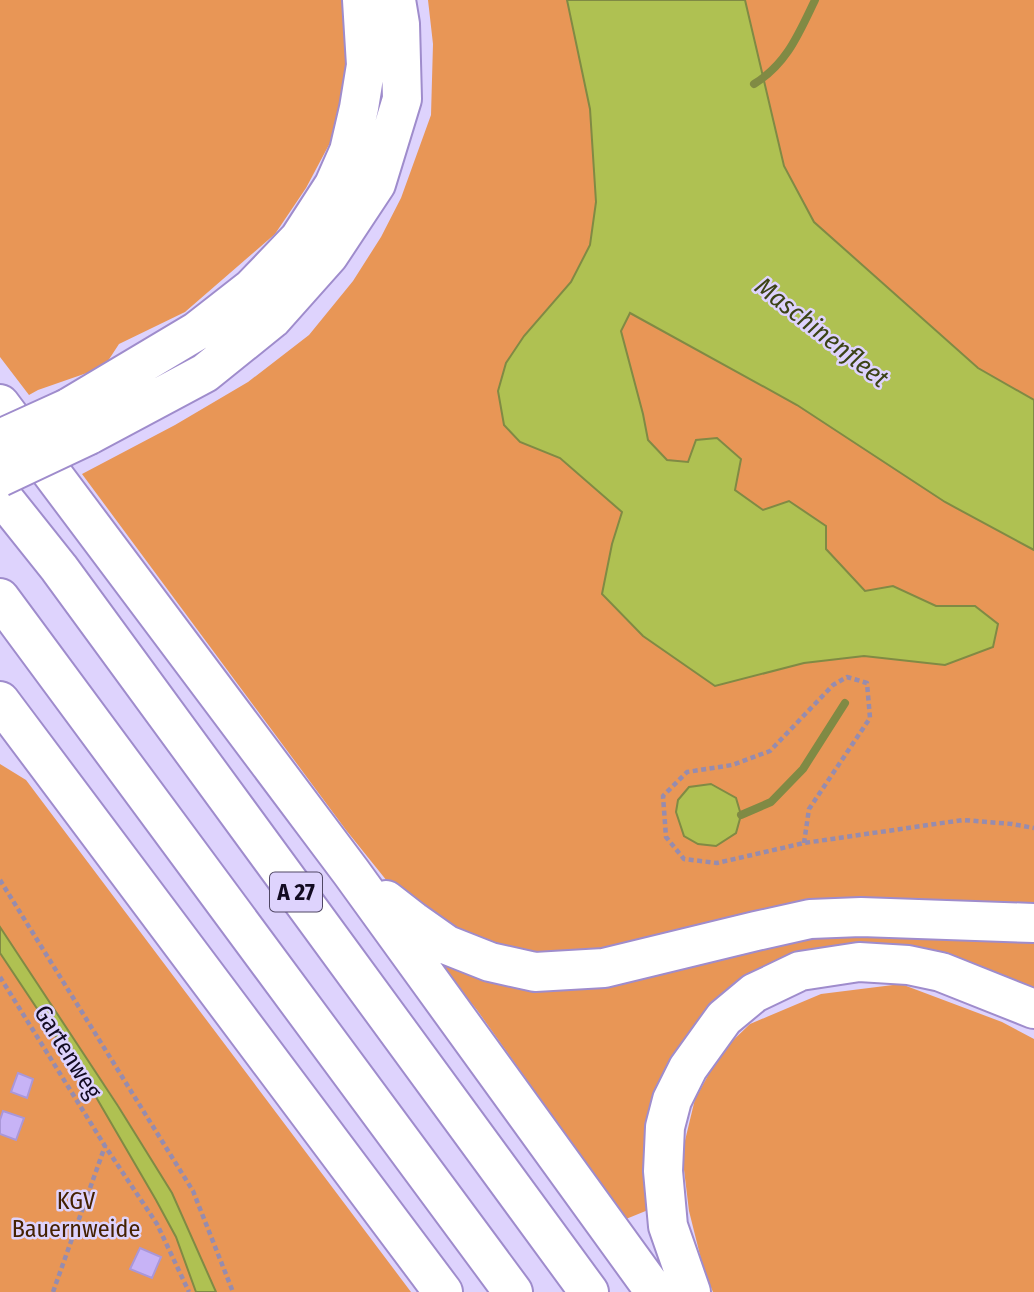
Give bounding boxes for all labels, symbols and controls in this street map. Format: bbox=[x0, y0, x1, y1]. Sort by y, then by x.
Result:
water label: Maschinenfleet bbox=[749, 271, 895, 394]
road number: A 27 bbox=[270, 872, 322, 912]
street label: Gartenweg bbox=[28, 1000, 108, 1104]
park label: KGV Bauernweide bbox=[12, 1187, 140, 1243]

